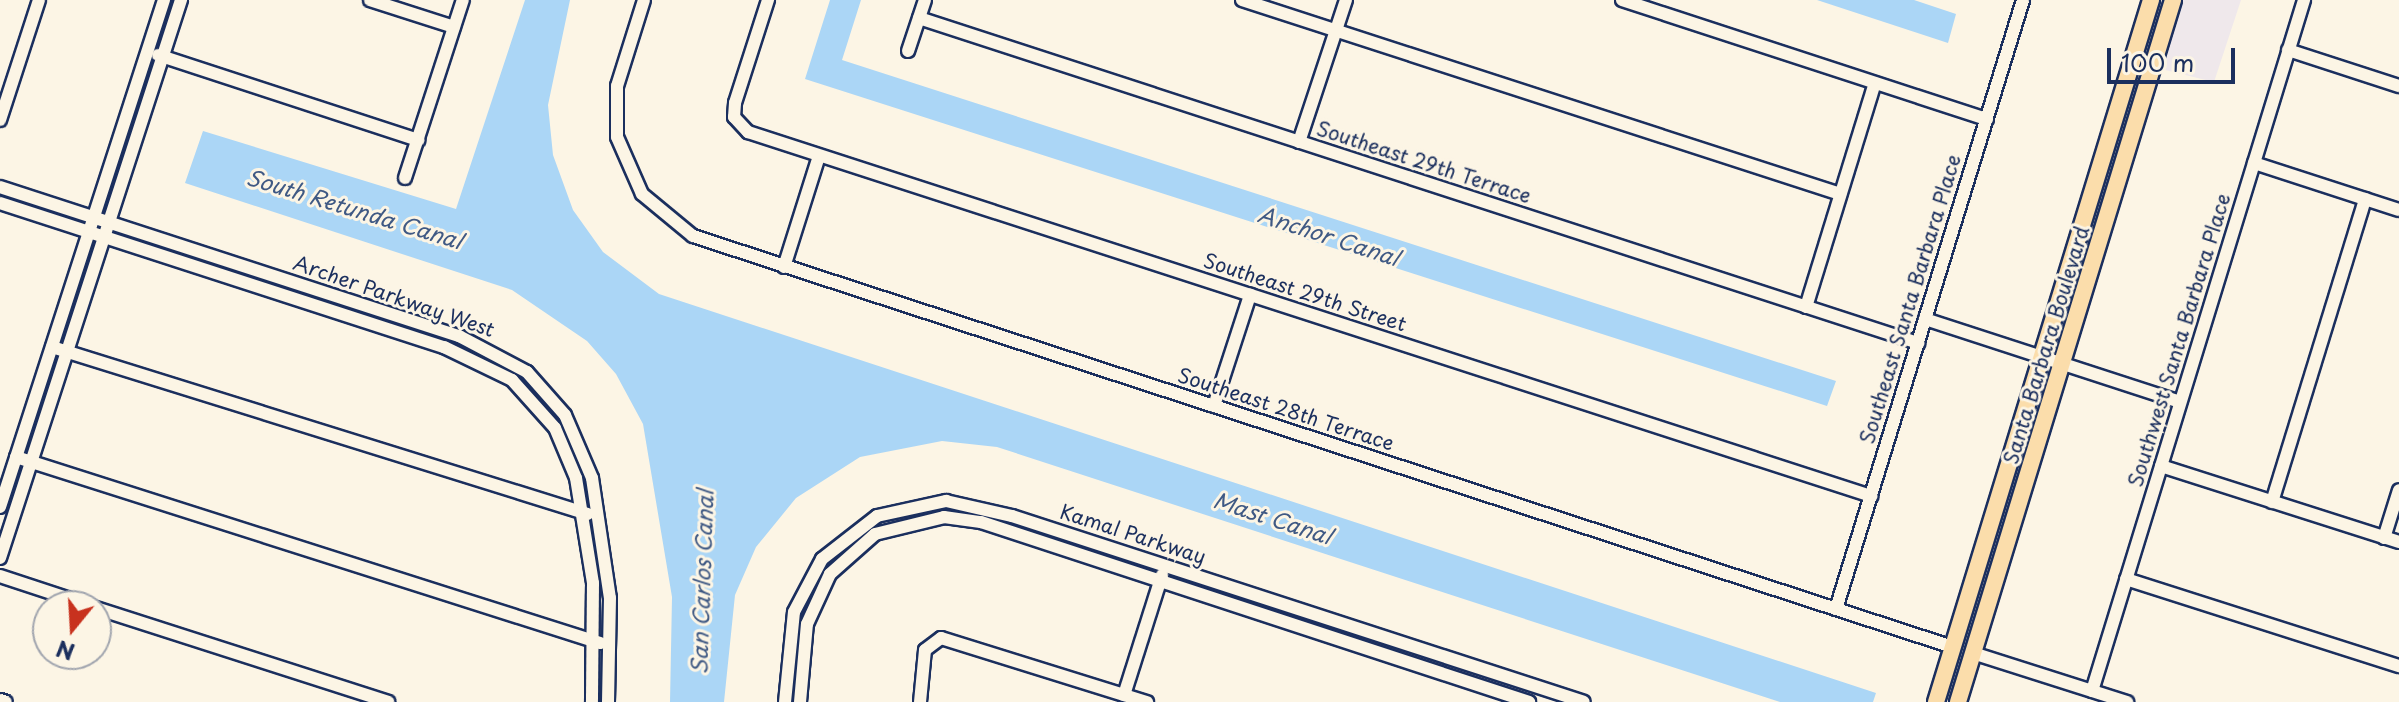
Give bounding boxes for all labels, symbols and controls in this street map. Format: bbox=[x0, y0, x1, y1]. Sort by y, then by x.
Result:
scale bar bbox=[2111, 32, 2239, 82]
text: 100 m bbox=[2121, 44, 2194, 80]
street label: Southeast 29th Terrace bbox=[1314, 116, 1534, 208]
street label: Southeast Santa Barbara Place bbox=[1854, 151, 1966, 447]
water label: South Retunda Canal bbox=[243, 162, 467, 254]
street label: Southwest Santa Barbara Place bbox=[2123, 190, 2235, 490]
water label: Anchor Canal bbox=[1255, 200, 1403, 270]
street label: Santa Barbara Boulevard bbox=[1999, 224, 2093, 466]
street label: Southeast 29th Street bbox=[1201, 248, 1409, 336]
street label: Archer Parkway West bbox=[290, 250, 498, 342]
street label: Southeast 28th Terrace bbox=[1175, 363, 1397, 455]
water label: Mast Canal bbox=[1210, 485, 1336, 549]
water label: San Carlos Canal bbox=[685, 489, 717, 675]
street label: Kamal Parkway bbox=[1057, 499, 1209, 569]
north arrow bbox=[32, 590, 112, 670]
text: N bbox=[52, 633, 78, 670]

